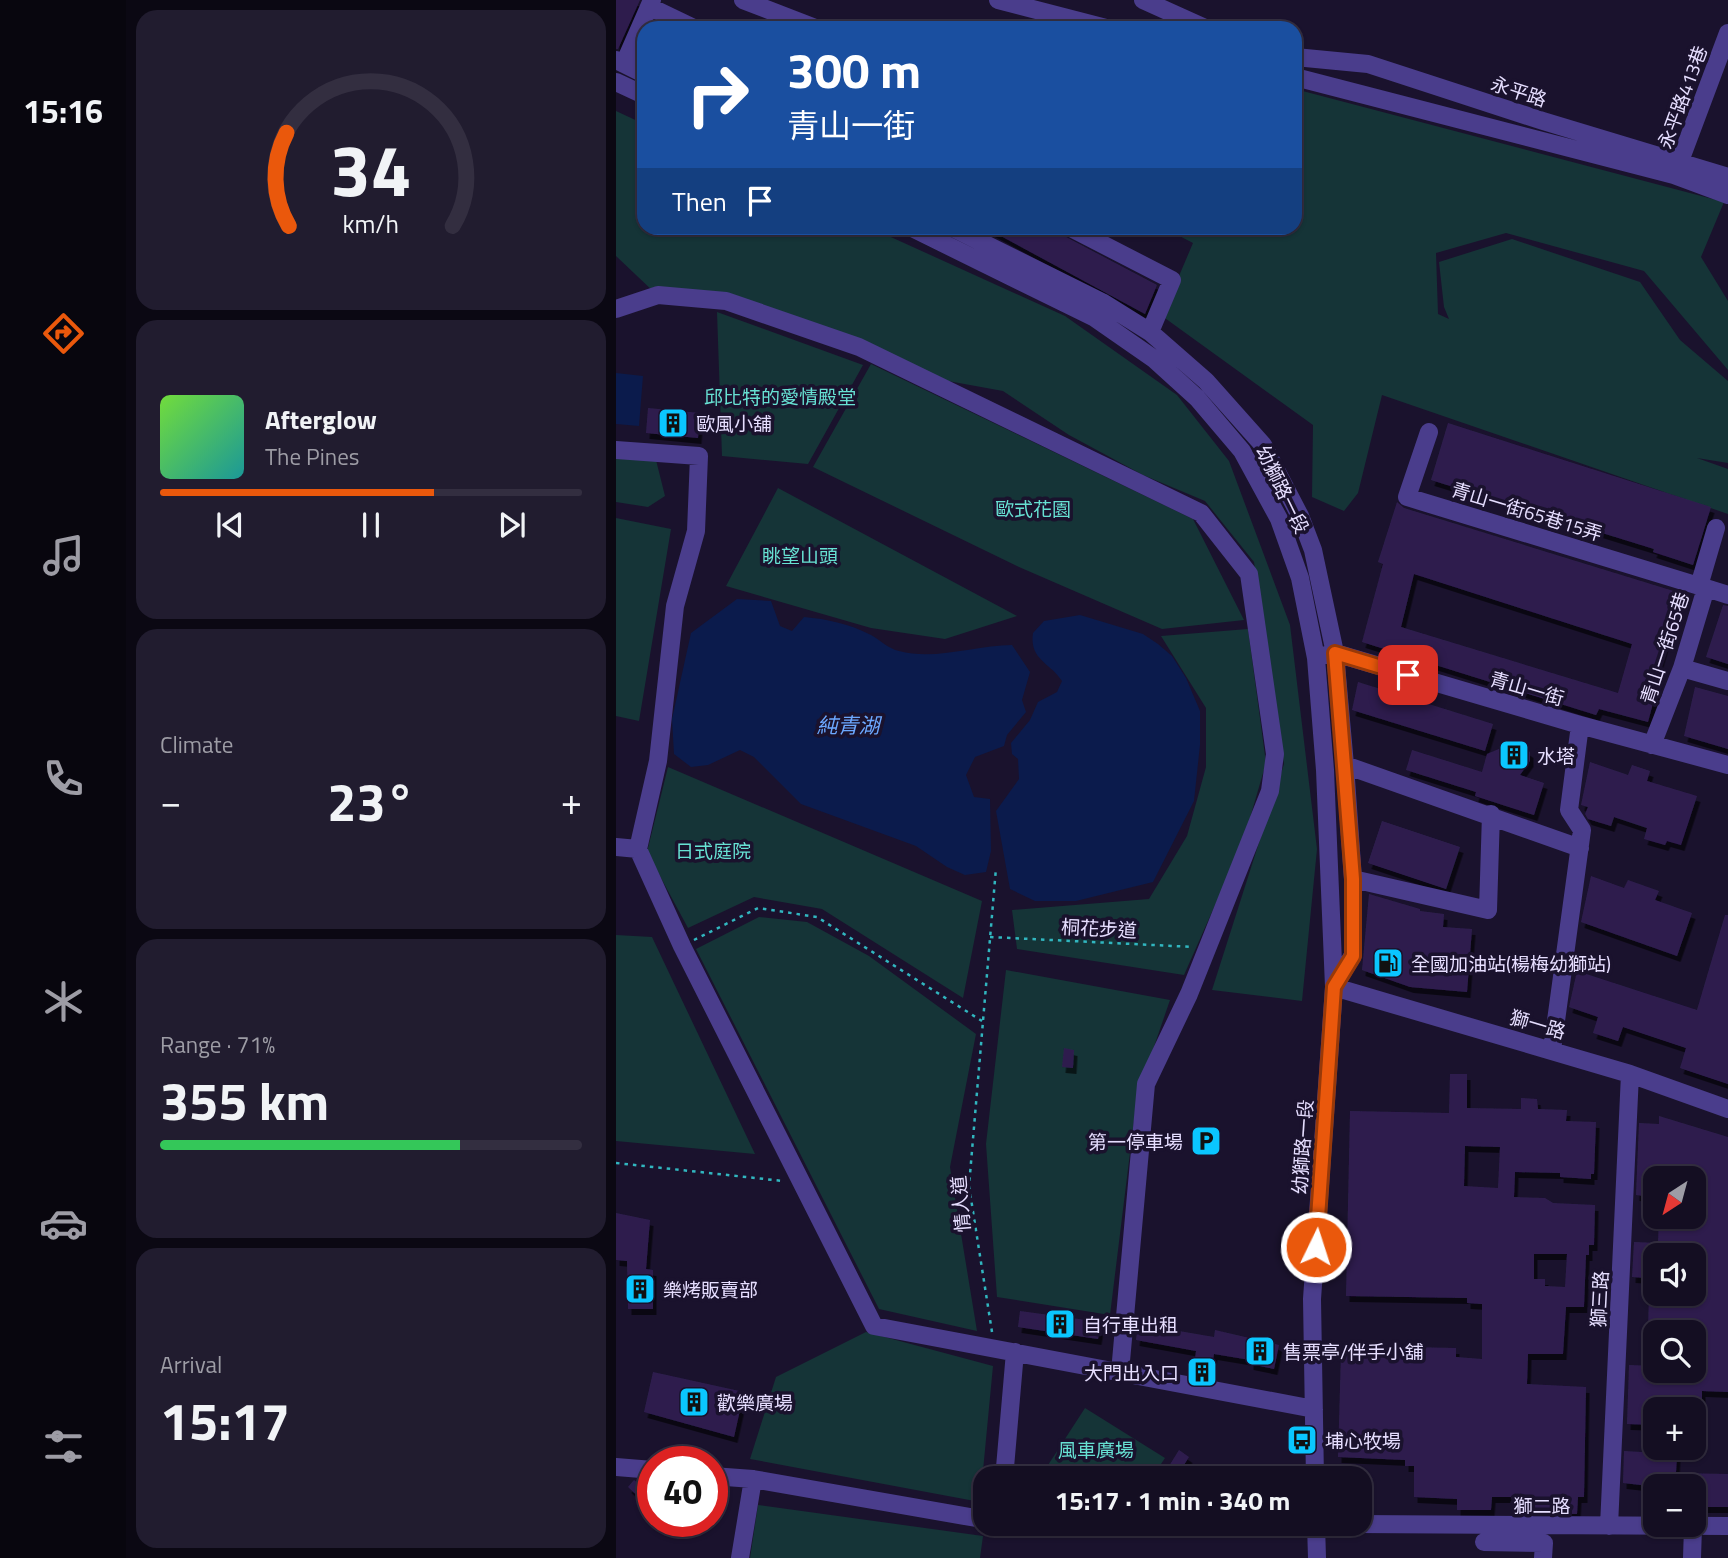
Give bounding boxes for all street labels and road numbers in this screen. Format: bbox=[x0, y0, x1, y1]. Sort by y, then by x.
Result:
street label: 永平路413巷 bbox=[1650, 41, 1714, 153]
street label: 永平路 bbox=[1487, 68, 1551, 114]
street label: 幼獅路一段 bbox=[1249, 440, 1317, 538]
street label: 青山一街65巷15弄 bbox=[1448, 474, 1606, 548]
street label: 青山一街65巷 bbox=[1632, 588, 1696, 708]
street label: 青山一街 bbox=[1486, 664, 1568, 712]
street label: 桐花步道 bbox=[1060, 912, 1138, 944]
street label: 獅一路 bbox=[1507, 1002, 1569, 1046]
street label: 幼獅路一段 bbox=[1284, 1099, 1320, 1195]
street label: 情人道 bbox=[943, 1174, 977, 1234]
street label: 獅三路 bbox=[1583, 1270, 1615, 1328]
street label: 獅二路 bbox=[1513, 1491, 1571, 1520]

